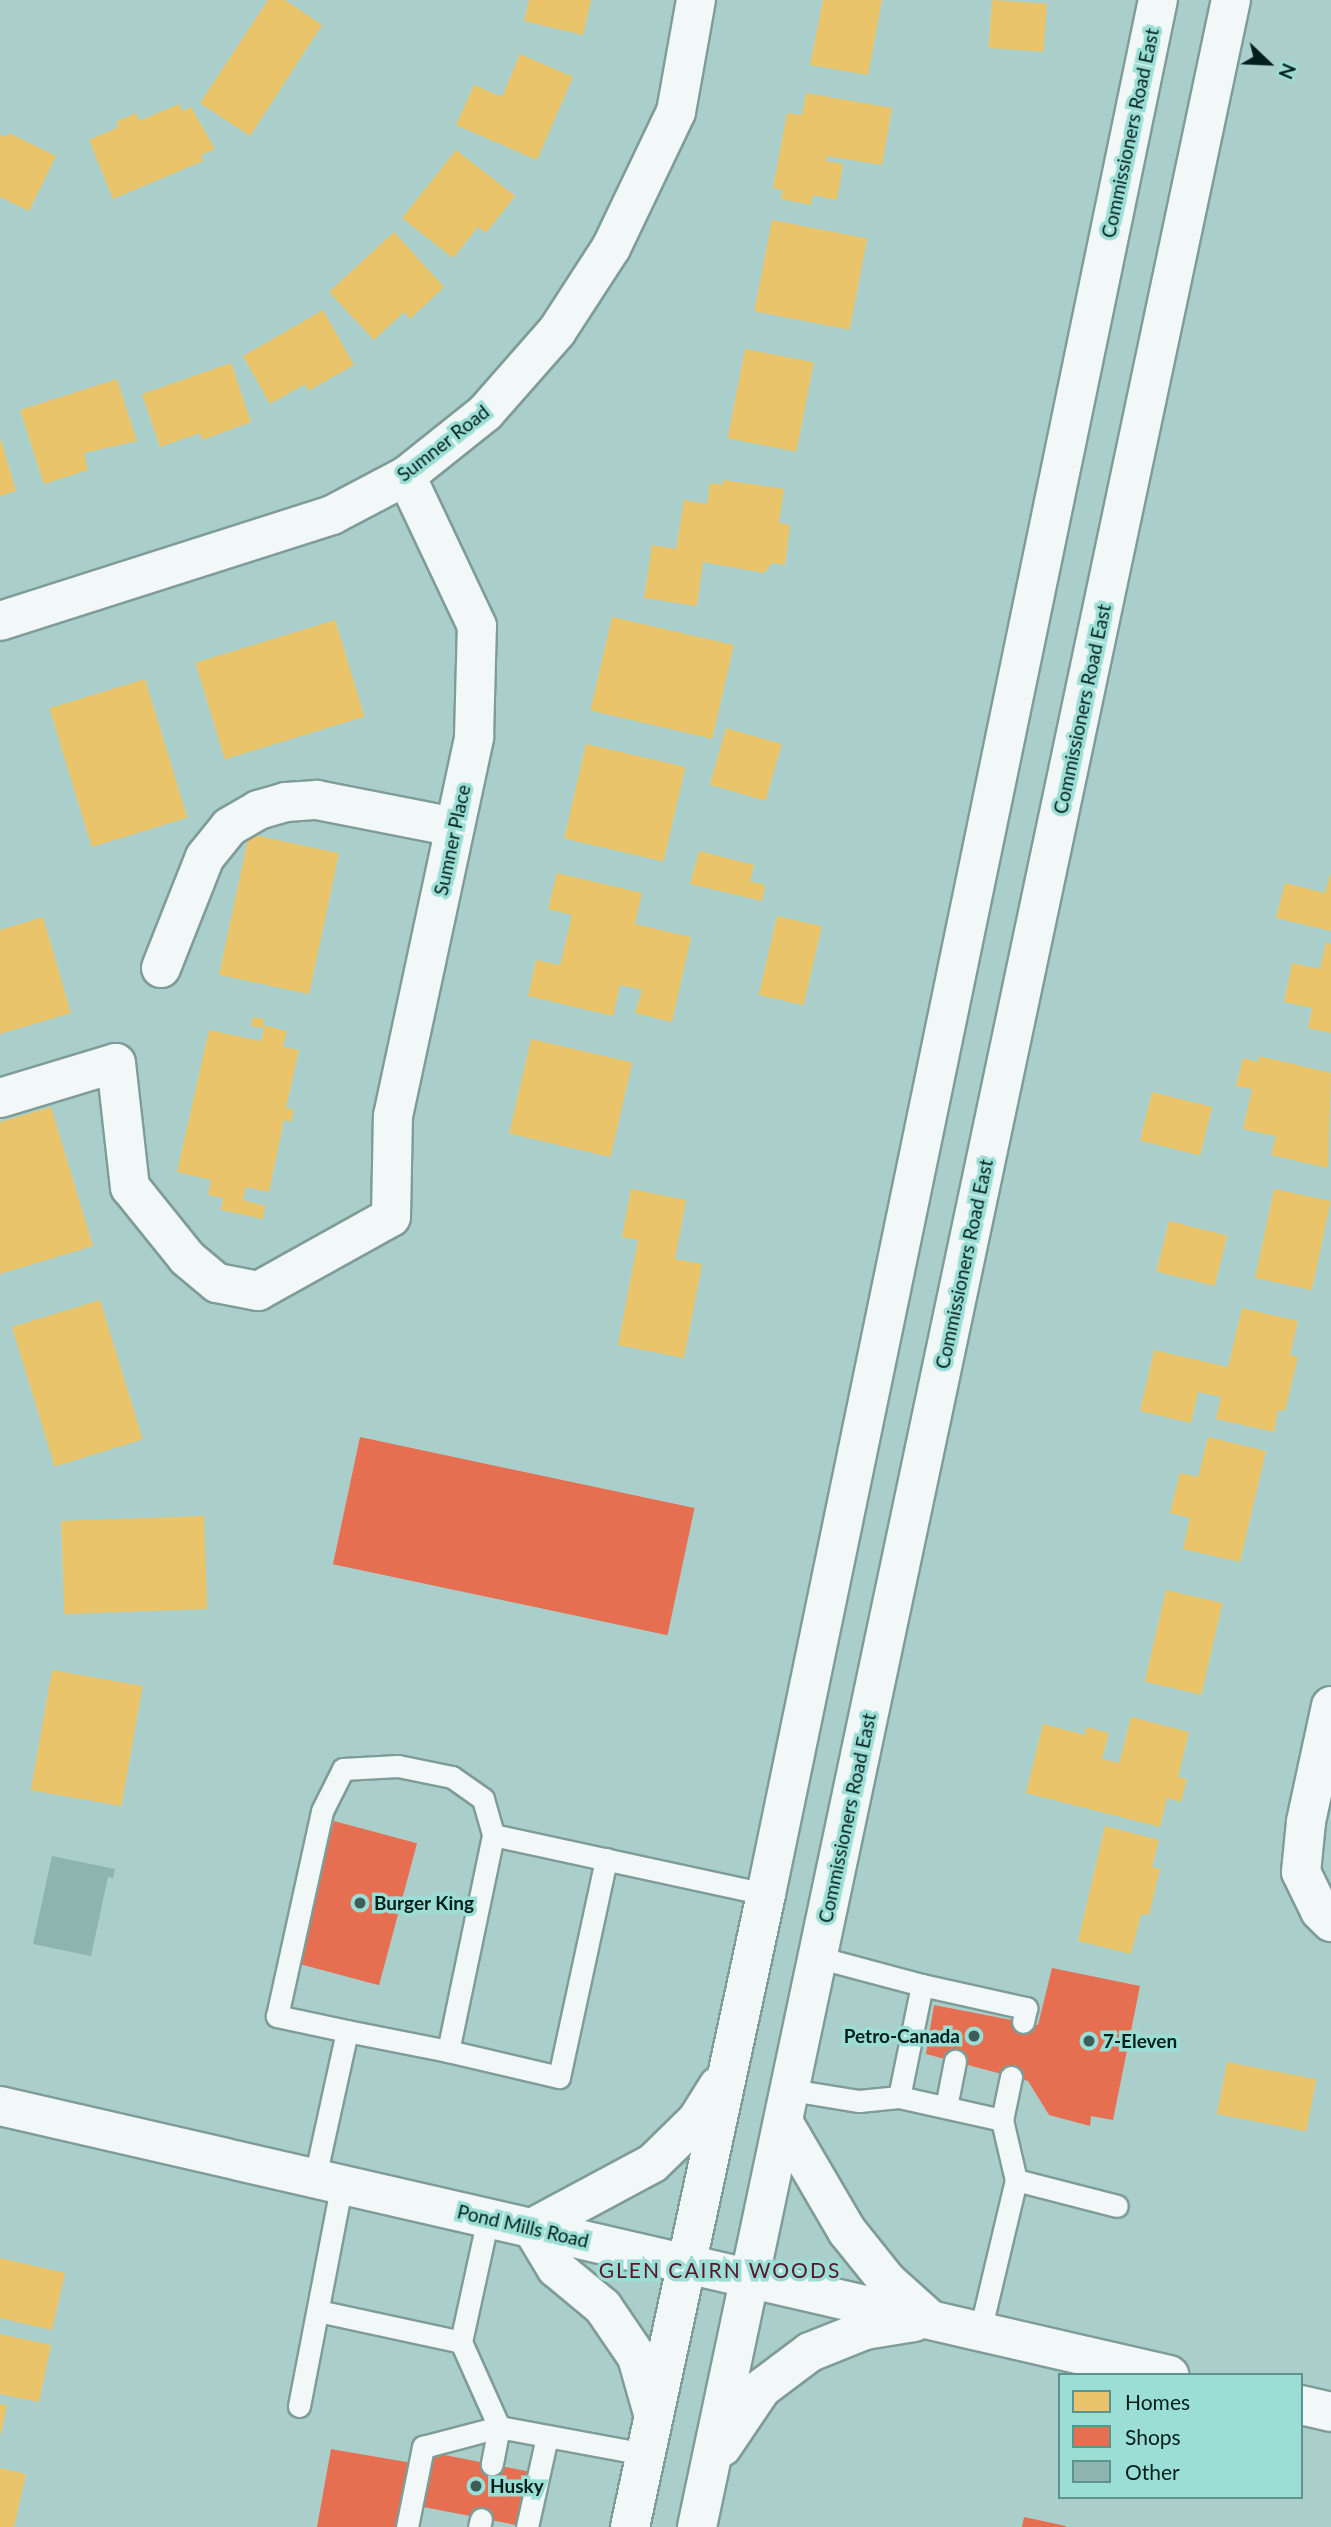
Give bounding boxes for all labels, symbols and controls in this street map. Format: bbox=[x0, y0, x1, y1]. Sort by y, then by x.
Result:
street label: Commissioners Road East bbox=[1097, 26, 1163, 240]
north arrow bbox=[1233, 28, 1303, 98]
text: N bbox=[1274, 60, 1301, 83]
street label: Sumner Road bbox=[392, 400, 494, 486]
street label: Commissioners Road East bbox=[1049, 602, 1115, 816]
street label: Sumner Place bbox=[429, 782, 475, 898]
street label: Commissioners Road East bbox=[931, 1157, 997, 1371]
street label: Commissioners Road East bbox=[814, 1711, 880, 1925]
place label: Burger King bbox=[374, 1892, 474, 1914]
marker: Burger King bbox=[352, 1895, 368, 1911]
place label: Petro-Canada bbox=[844, 2025, 960, 2047]
marker: Petro-Canada bbox=[966, 2028, 982, 2044]
place label: 7-Eleven bbox=[1103, 2030, 1177, 2052]
marker: 7-Eleven bbox=[1081, 2033, 1097, 2049]
street label: Pond Mills Road bbox=[455, 2200, 591, 2252]
district label: GLEN CAIRN WOODS bbox=[601, 2257, 839, 2283]
legend bbox=[1058, 2373, 1303, 2499]
text: Homes bbox=[1125, 2389, 1190, 2414]
text: Shops bbox=[1125, 2424, 1181, 2449]
text: Other bbox=[1125, 2459, 1180, 2484]
place label: Husky bbox=[490, 2475, 544, 2497]
marker: Husky bbox=[468, 2478, 484, 2494]

